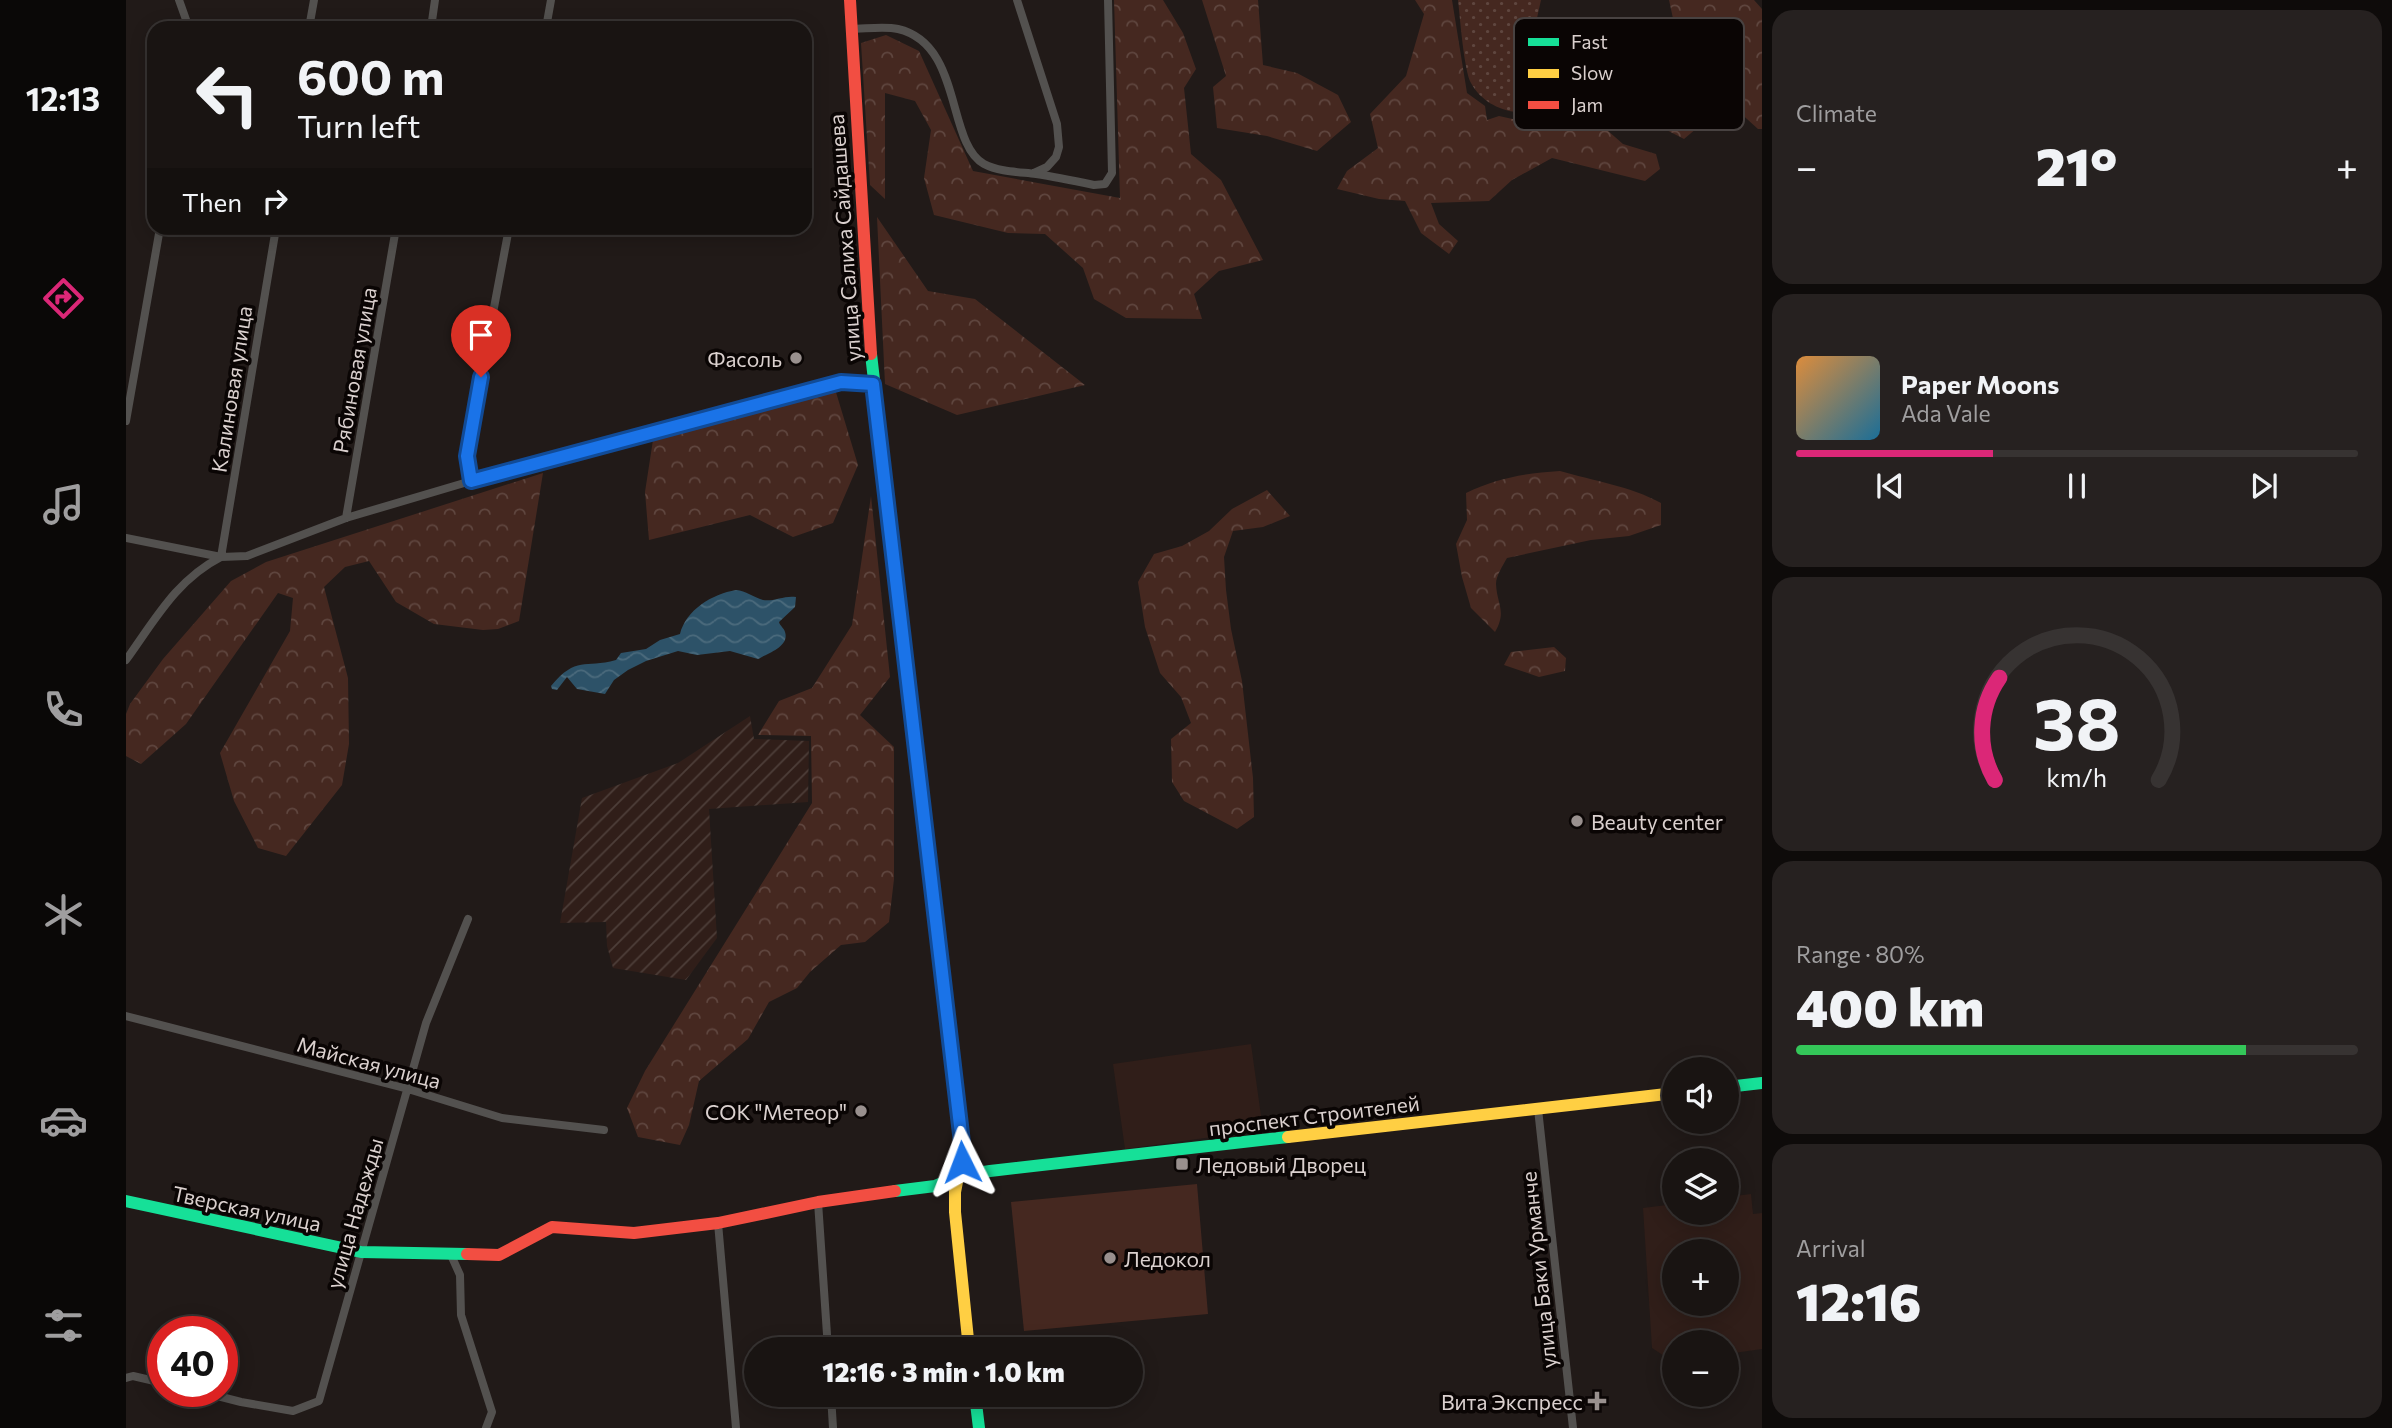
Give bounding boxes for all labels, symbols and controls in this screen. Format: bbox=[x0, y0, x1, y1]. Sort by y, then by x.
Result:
legend bbox=[1514, 18, 1744, 130]
text: Fast bbox=[1571, 30, 1608, 53]
text: 600 m bbox=[297, 45, 444, 105]
icon: left bbox=[182, 49, 273, 140]
text: Slow bbox=[1571, 61, 1613, 84]
text: 12:13 bbox=[26, 78, 100, 118]
text: Jam bbox=[1571, 93, 1603, 116]
text: Climate bbox=[1796, 99, 1877, 127]
text: Turn left bbox=[297, 105, 421, 145]
street label: улица Салиха Сайдашева bbox=[823, 113, 865, 363]
text: 21° bbox=[2036, 133, 2117, 197]
text: − bbox=[1796, 142, 1818, 189]
text: + bbox=[2336, 142, 2358, 189]
icon: right bbox=[256, 182, 294, 220]
text: Then bbox=[182, 186, 242, 217]
icon: directions bbox=[39, 274, 88, 323]
street label: Рябиновая улица bbox=[327, 285, 381, 455]
street label: Калиновая улица bbox=[205, 304, 257, 474]
pin bbox=[451, 305, 511, 377]
icon: arrive bbox=[462, 316, 500, 354]
place label: Фасоль bbox=[707, 346, 782, 371]
marker: Фасоль bbox=[788, 350, 804, 366]
text: Paper Moons bbox=[1901, 368, 2059, 399]
text: Ada Vale bbox=[1901, 399, 1991, 427]
icon: previous bbox=[1871, 467, 1909, 505]
icon: pause bbox=[2058, 467, 2096, 505]
icon: next bbox=[2245, 467, 2283, 505]
icon: music bbox=[39, 480, 88, 529]
text: 38 bbox=[2033, 676, 2121, 765]
icon: phone bbox=[39, 685, 88, 734]
text: km/h bbox=[2047, 762, 2107, 792]
place label: Beauty center bbox=[1591, 809, 1723, 834]
marker: Beauty center bbox=[1569, 813, 1585, 829]
icon: climate bbox=[39, 890, 88, 939]
text: Range · 80% bbox=[1796, 940, 1924, 968]
text: 400 km bbox=[1796, 974, 1984, 1038]
street label: Майская улица bbox=[294, 1031, 444, 1093]
map controls bbox=[1662, 1057, 1739, 1407]
button: sound bbox=[1662, 1057, 1739, 1134]
street label: проспект Строителей bbox=[1207, 1090, 1421, 1140]
icon: car bbox=[39, 1096, 88, 1145]
place label: СОК "Метеор" bbox=[705, 1099, 847, 1124]
marker: СОК "Метеор" bbox=[853, 1103, 869, 1119]
position arrow bbox=[925, 1125, 999, 1199]
street label: улица Надежды bbox=[321, 1135, 387, 1291]
button: layers bbox=[1662, 1148, 1739, 1225]
place label: Ледовый Дворец bbox=[1196, 1152, 1366, 1177]
marker: Ледовый Дворец bbox=[1174, 1156, 1190, 1172]
street label: улица Баки Урманче bbox=[1515, 1170, 1561, 1370]
street label: Тверская улица bbox=[170, 1180, 324, 1236]
text: Arrival bbox=[1796, 1234, 1866, 1262]
button: + bbox=[1662, 1239, 1739, 1316]
place label: Ледокол bbox=[1124, 1246, 1211, 1271]
marker: Ледокол bbox=[1102, 1250, 1118, 1266]
text: 12:16 bbox=[1796, 1268, 1921, 1332]
icon: filters bbox=[39, 1301, 88, 1350]
speed limit sign: 40 bbox=[147, 1316, 238, 1407]
button: − bbox=[1662, 1330, 1739, 1407]
text: 12:16 · 3 min · 1.0 km bbox=[822, 1356, 1065, 1387]
place label: Вита Экспресс bbox=[1441, 1389, 1583, 1414]
marker: Вита Экспресс bbox=[1589, 1393, 1605, 1409]

